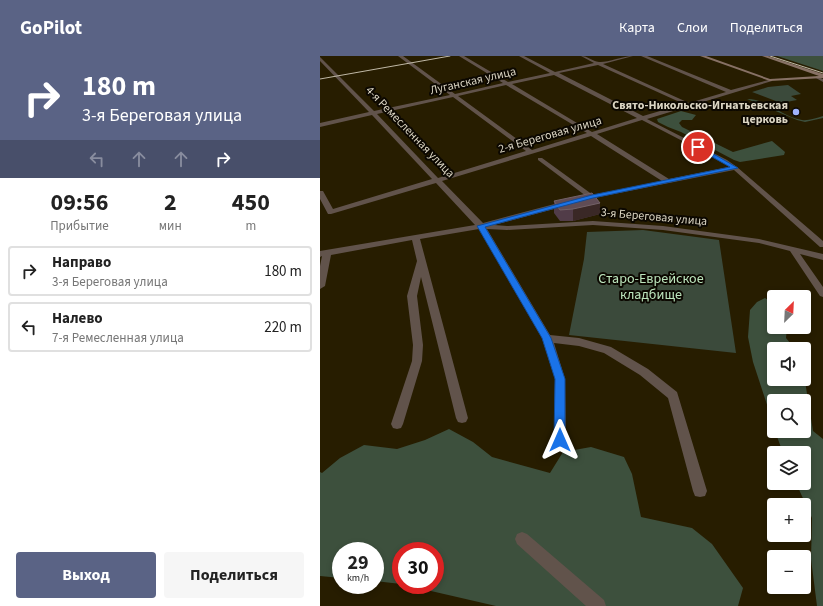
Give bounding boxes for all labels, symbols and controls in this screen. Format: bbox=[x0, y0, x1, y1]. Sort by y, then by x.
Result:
text: GoPilot bbox=[20, 15, 82, 42]
text: Карта bbox=[619, 18, 655, 38]
text: Слои bbox=[677, 18, 708, 38]
text: Поделиться bbox=[730, 18, 803, 38]
street label: Луганская улица bbox=[428, 63, 518, 99]
text: 180 m bbox=[82, 66, 156, 106]
icon: right bbox=[16, 72, 68, 124]
street label: 4-я Ремесленная улица bbox=[362, 82, 458, 182]
place label: Свято-Никольско-Игнатьевская церковь bbox=[612, 97, 788, 128]
text: 3-я Береговая улица bbox=[82, 103, 242, 128]
marker: Свято-Никольско-Игнатьевская церковь bbox=[791, 107, 801, 117]
street label: 2-я Береговая улица bbox=[496, 112, 604, 158]
pin bbox=[681, 130, 715, 164]
icon: arrive bbox=[687, 136, 709, 158]
icon: left bbox=[86, 148, 108, 170]
icon: ahead bbox=[128, 148, 150, 170]
icon: ahead bbox=[170, 148, 192, 170]
icon: right bbox=[212, 148, 234, 170]
text: 09:56 bbox=[50, 185, 108, 220]
text: 2 bbox=[164, 185, 177, 220]
text: 450 bbox=[232, 185, 270, 220]
street label: 3-я Береговая улица bbox=[600, 204, 708, 230]
text: Прибытие bbox=[50, 217, 109, 235]
text: мин bbox=[159, 217, 182, 235]
text: m bbox=[245, 217, 256, 235]
text: Направо bbox=[52, 252, 111, 273]
icon: right bbox=[18, 260, 40, 282]
text: 180 m bbox=[264, 261, 302, 282]
park label: Старо-Еврейское кладбище bbox=[598, 269, 704, 305]
text: 3-я Береговая улица bbox=[52, 273, 168, 291]
north arrow bbox=[767, 290, 811, 334]
map controls bbox=[767, 290, 811, 594]
text: Налево bbox=[52, 308, 103, 329]
icon: left bbox=[18, 316, 40, 338]
text: 220 m bbox=[264, 317, 302, 338]
text: 7-я Ремесленная улица bbox=[52, 329, 184, 347]
button: sound bbox=[767, 342, 811, 386]
button: search bbox=[767, 394, 811, 438]
position arrow bbox=[539, 419, 581, 461]
button: layers bbox=[767, 446, 811, 490]
button: + bbox=[767, 498, 811, 542]
speed limit sign: 30 bbox=[392, 542, 444, 594]
text: 29 bbox=[347, 549, 369, 577]
button: − bbox=[767, 550, 811, 594]
button: Выход bbox=[16, 552, 156, 598]
button: Поделиться bbox=[164, 552, 304, 598]
text: km/h bbox=[347, 571, 369, 585]

